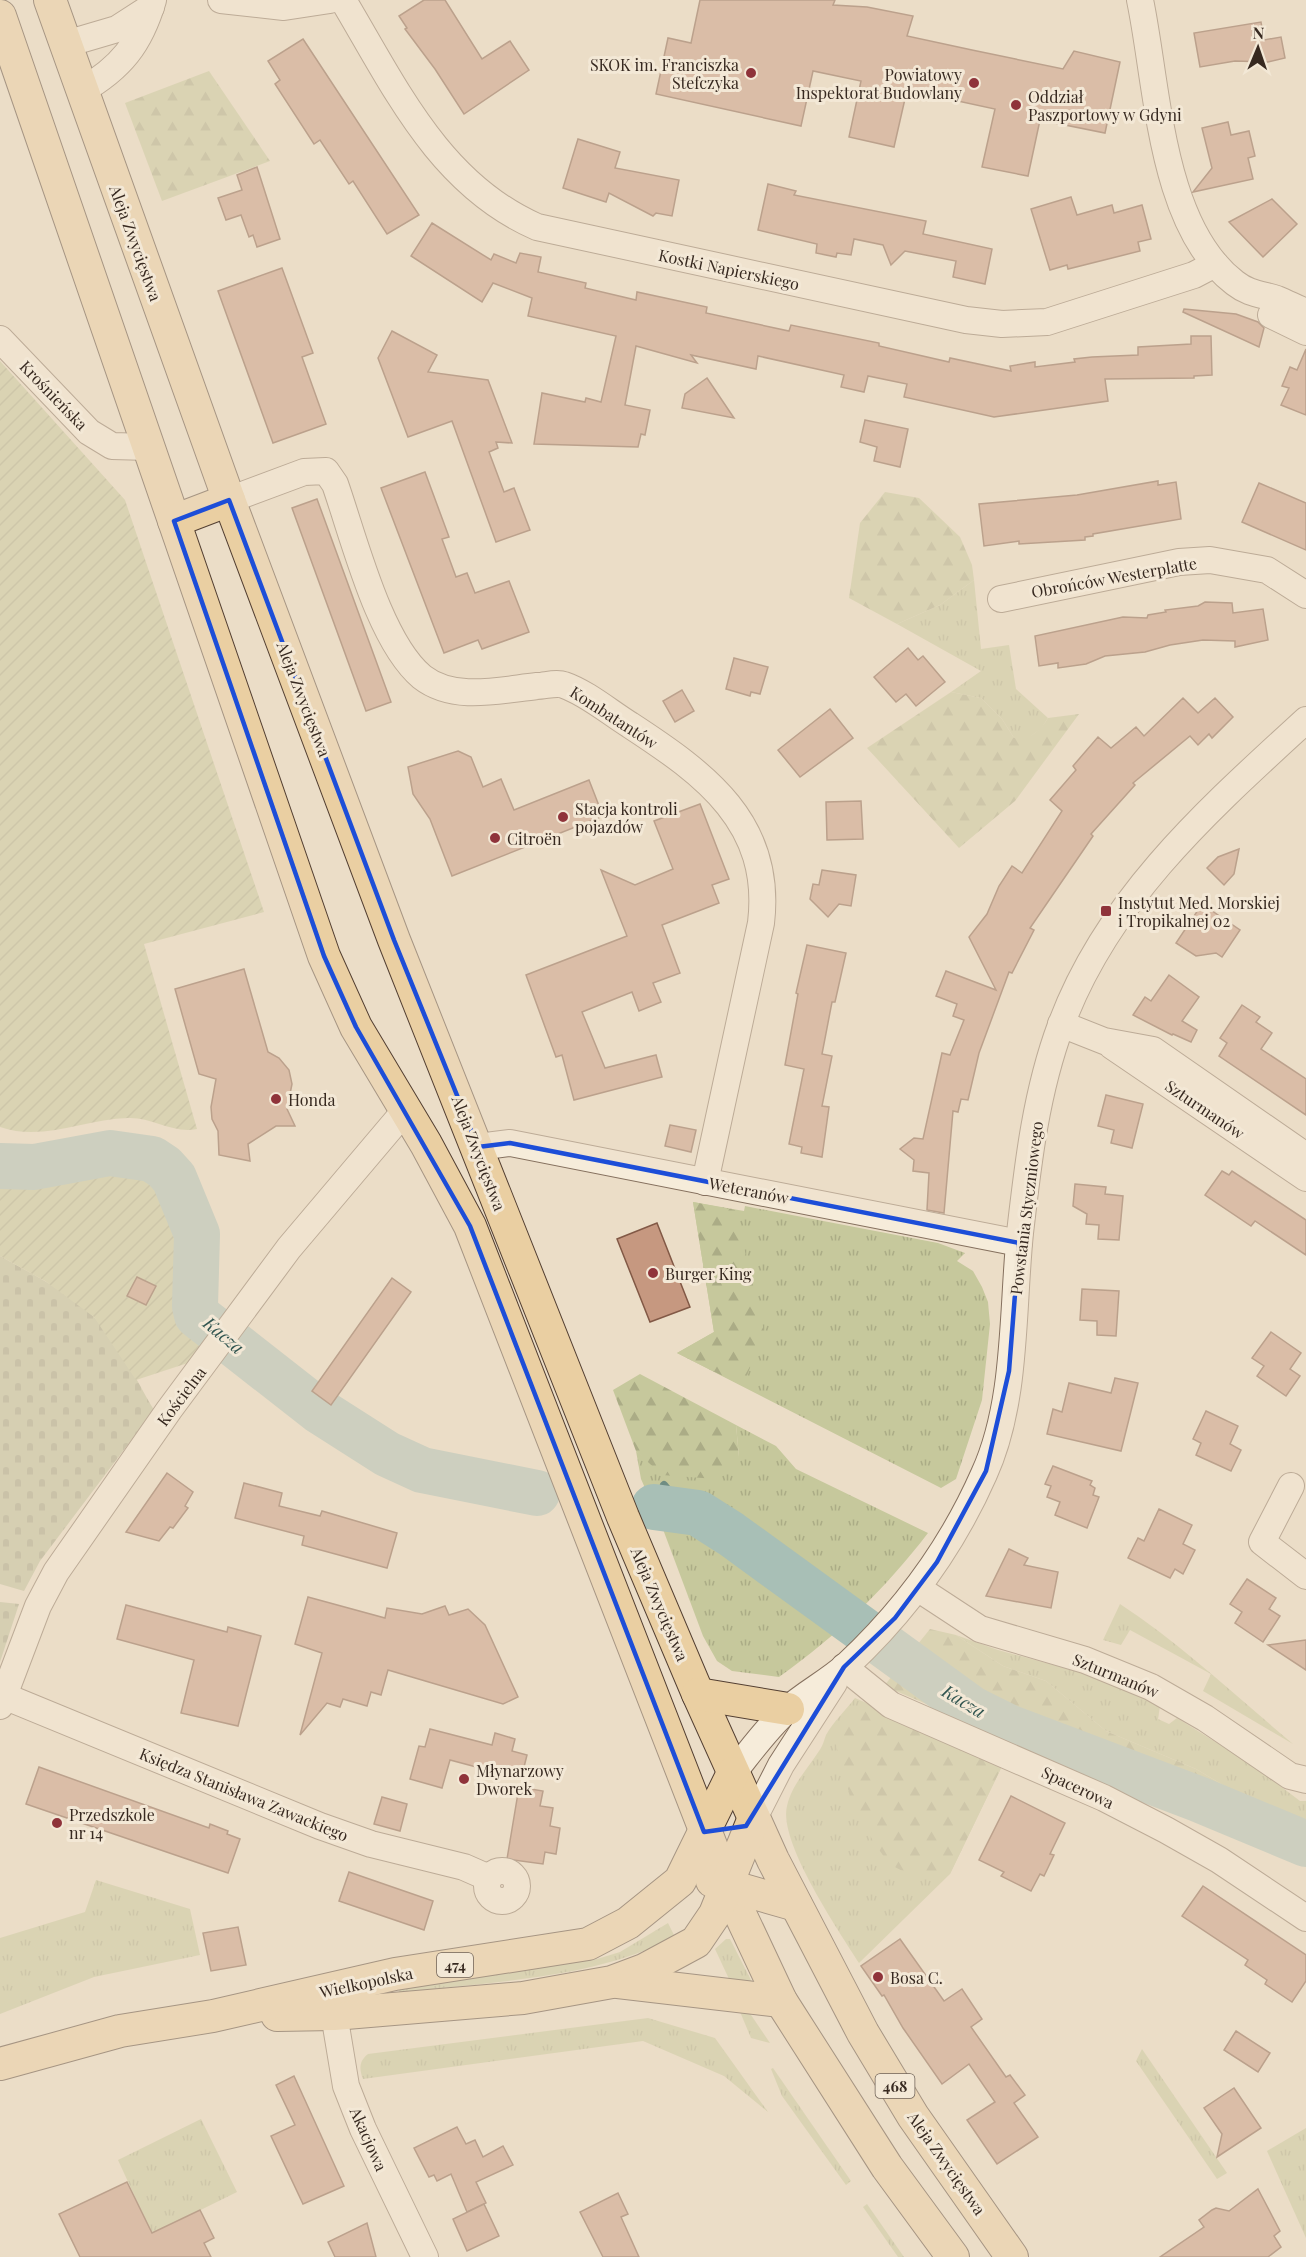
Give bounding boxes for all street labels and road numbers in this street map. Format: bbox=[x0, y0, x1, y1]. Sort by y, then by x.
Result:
street label: Aleja Zwycięstwa bbox=[105, 181, 167, 304]
street label: Kostki Napierskiego bbox=[657, 244, 802, 294]
street label: Krośnieńska bbox=[16, 356, 92, 434]
street label: Obrońców Westerplatte bbox=[1029, 552, 1199, 602]
street label: Aleja Zwycięstwa bbox=[272, 638, 336, 760]
street label: Kombatantów bbox=[566, 681, 662, 753]
street label: Szturmanów bbox=[1161, 1075, 1249, 1144]
street label: Aleja Zwycięstwa bbox=[447, 1092, 511, 1214]
street label: Powstania Styczniowego bbox=[1005, 1120, 1047, 1296]
street label: Weteranów bbox=[706, 1172, 791, 1208]
street label: Kościelna bbox=[152, 1362, 210, 1430]
street label: Aleja Zwycięstwa bbox=[626, 1543, 693, 1664]
street label: Szturmanów bbox=[1070, 1648, 1163, 1702]
street label: Księdza Stanisława Zawackiego bbox=[137, 1742, 352, 1846]
street label: Spacerowa bbox=[1038, 1761, 1118, 1813]
road number: 474 bbox=[437, 1953, 473, 1977]
street label: Wielkopolska bbox=[316, 1962, 415, 2002]
road number: 468 bbox=[876, 2074, 914, 2098]
street label: Akacjowa bbox=[345, 2103, 392, 2174]
street label: Aleja Zwycięstwa bbox=[903, 2106, 991, 2219]

